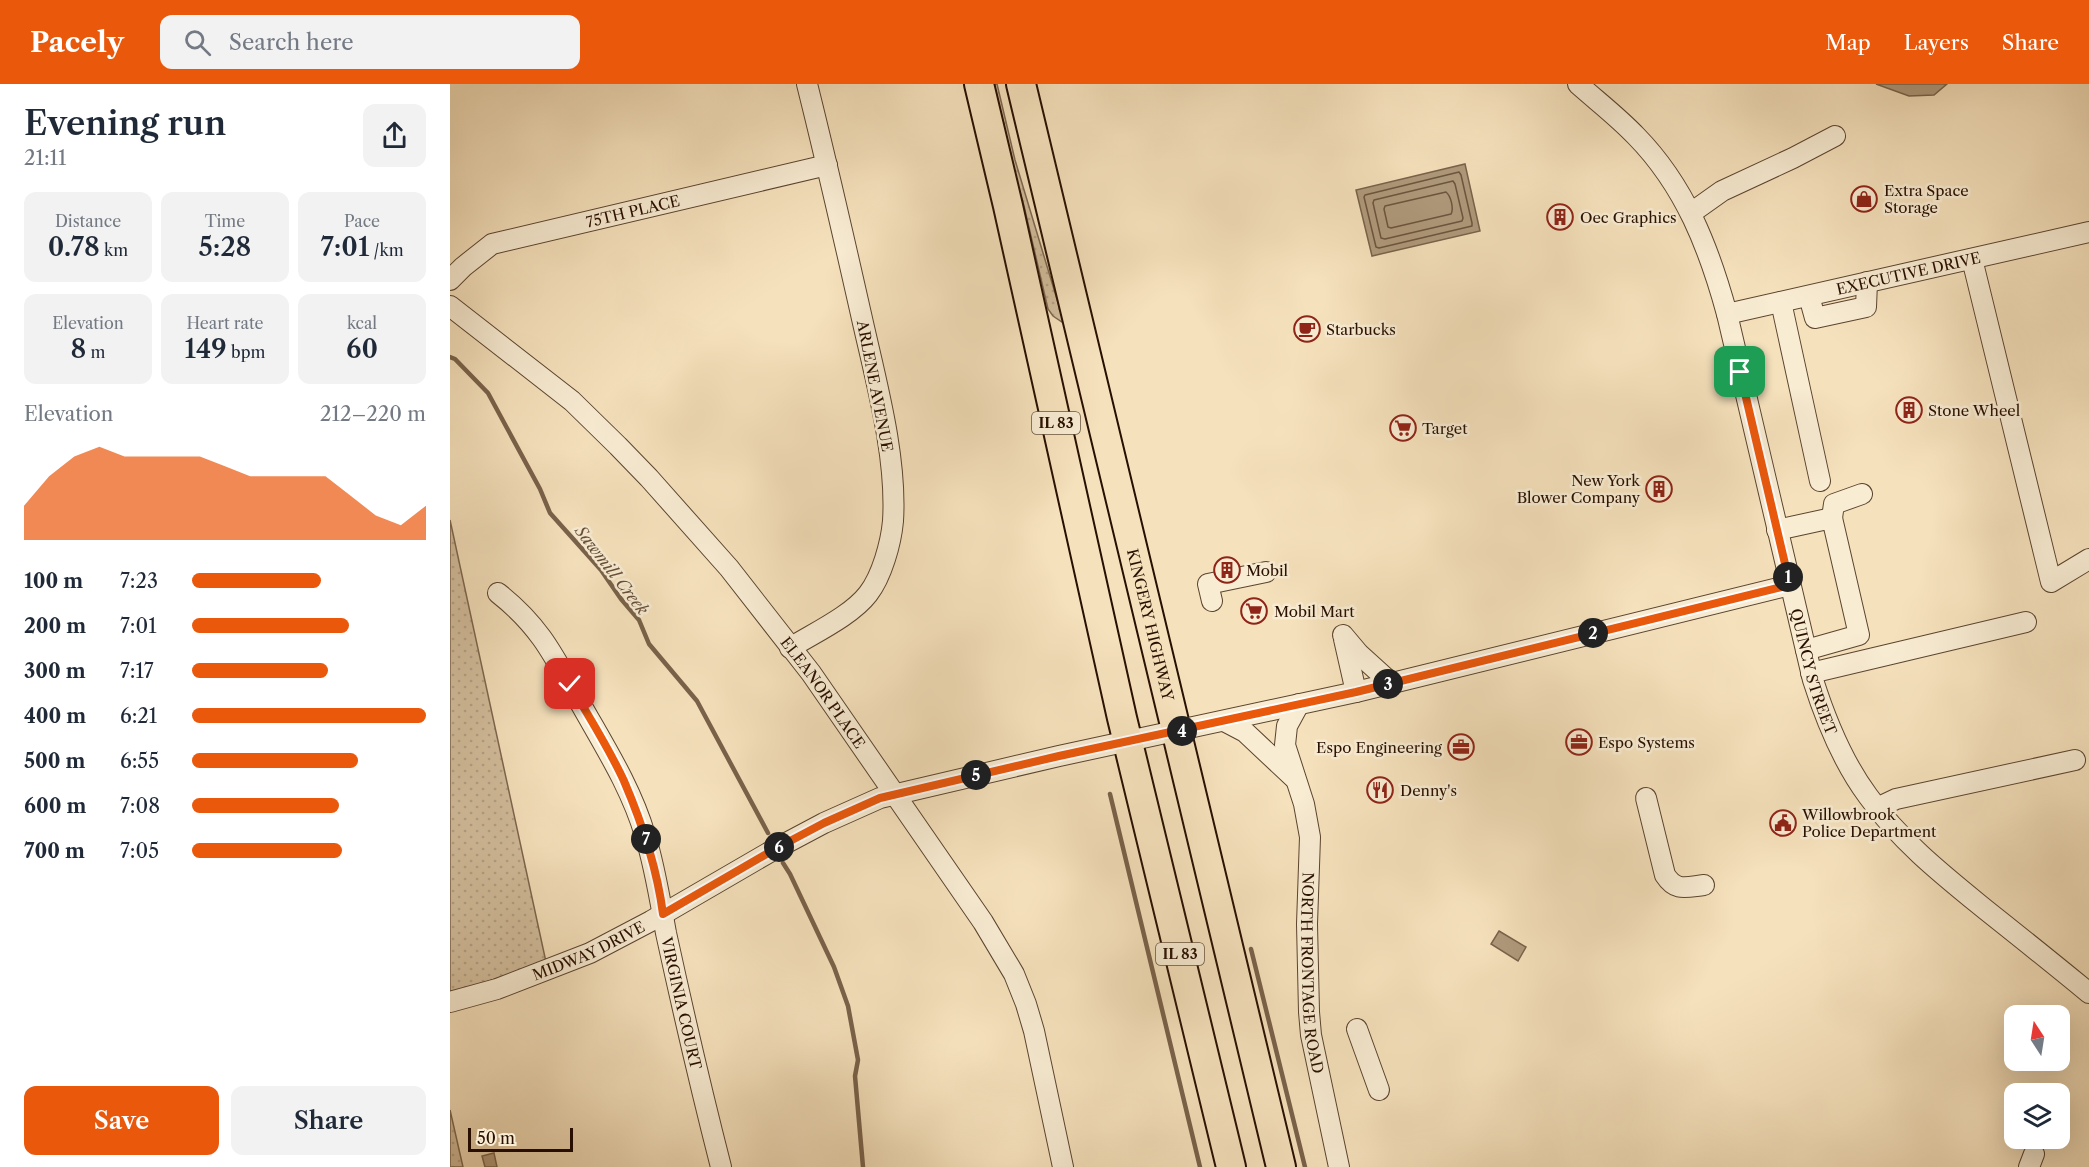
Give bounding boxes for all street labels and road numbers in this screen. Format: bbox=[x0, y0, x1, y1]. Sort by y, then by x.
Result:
street label: 75TH PLACE bbox=[584, 191, 682, 231]
street label: EXECUTIVE DRIVE bbox=[1834, 247, 1982, 298]
street label: ARLENE AVENUE bbox=[853, 318, 897, 453]
road number: IL 83 bbox=[1032, 412, 1080, 434]
street label: KINGERY HIGHWAY bbox=[1123, 547, 1178, 703]
street label: QUINCY STREET bbox=[1787, 606, 1842, 738]
street label: ELEANOR PLACE bbox=[777, 633, 870, 752]
street label: NORTH FRONTAGE ROAD bbox=[1297, 872, 1328, 1075]
street label: MIDWAY DRIVE bbox=[529, 917, 648, 984]
street label: VIRGINIA COURT bbox=[657, 934, 706, 1072]
road number: IL 83 bbox=[1156, 943, 1204, 965]

